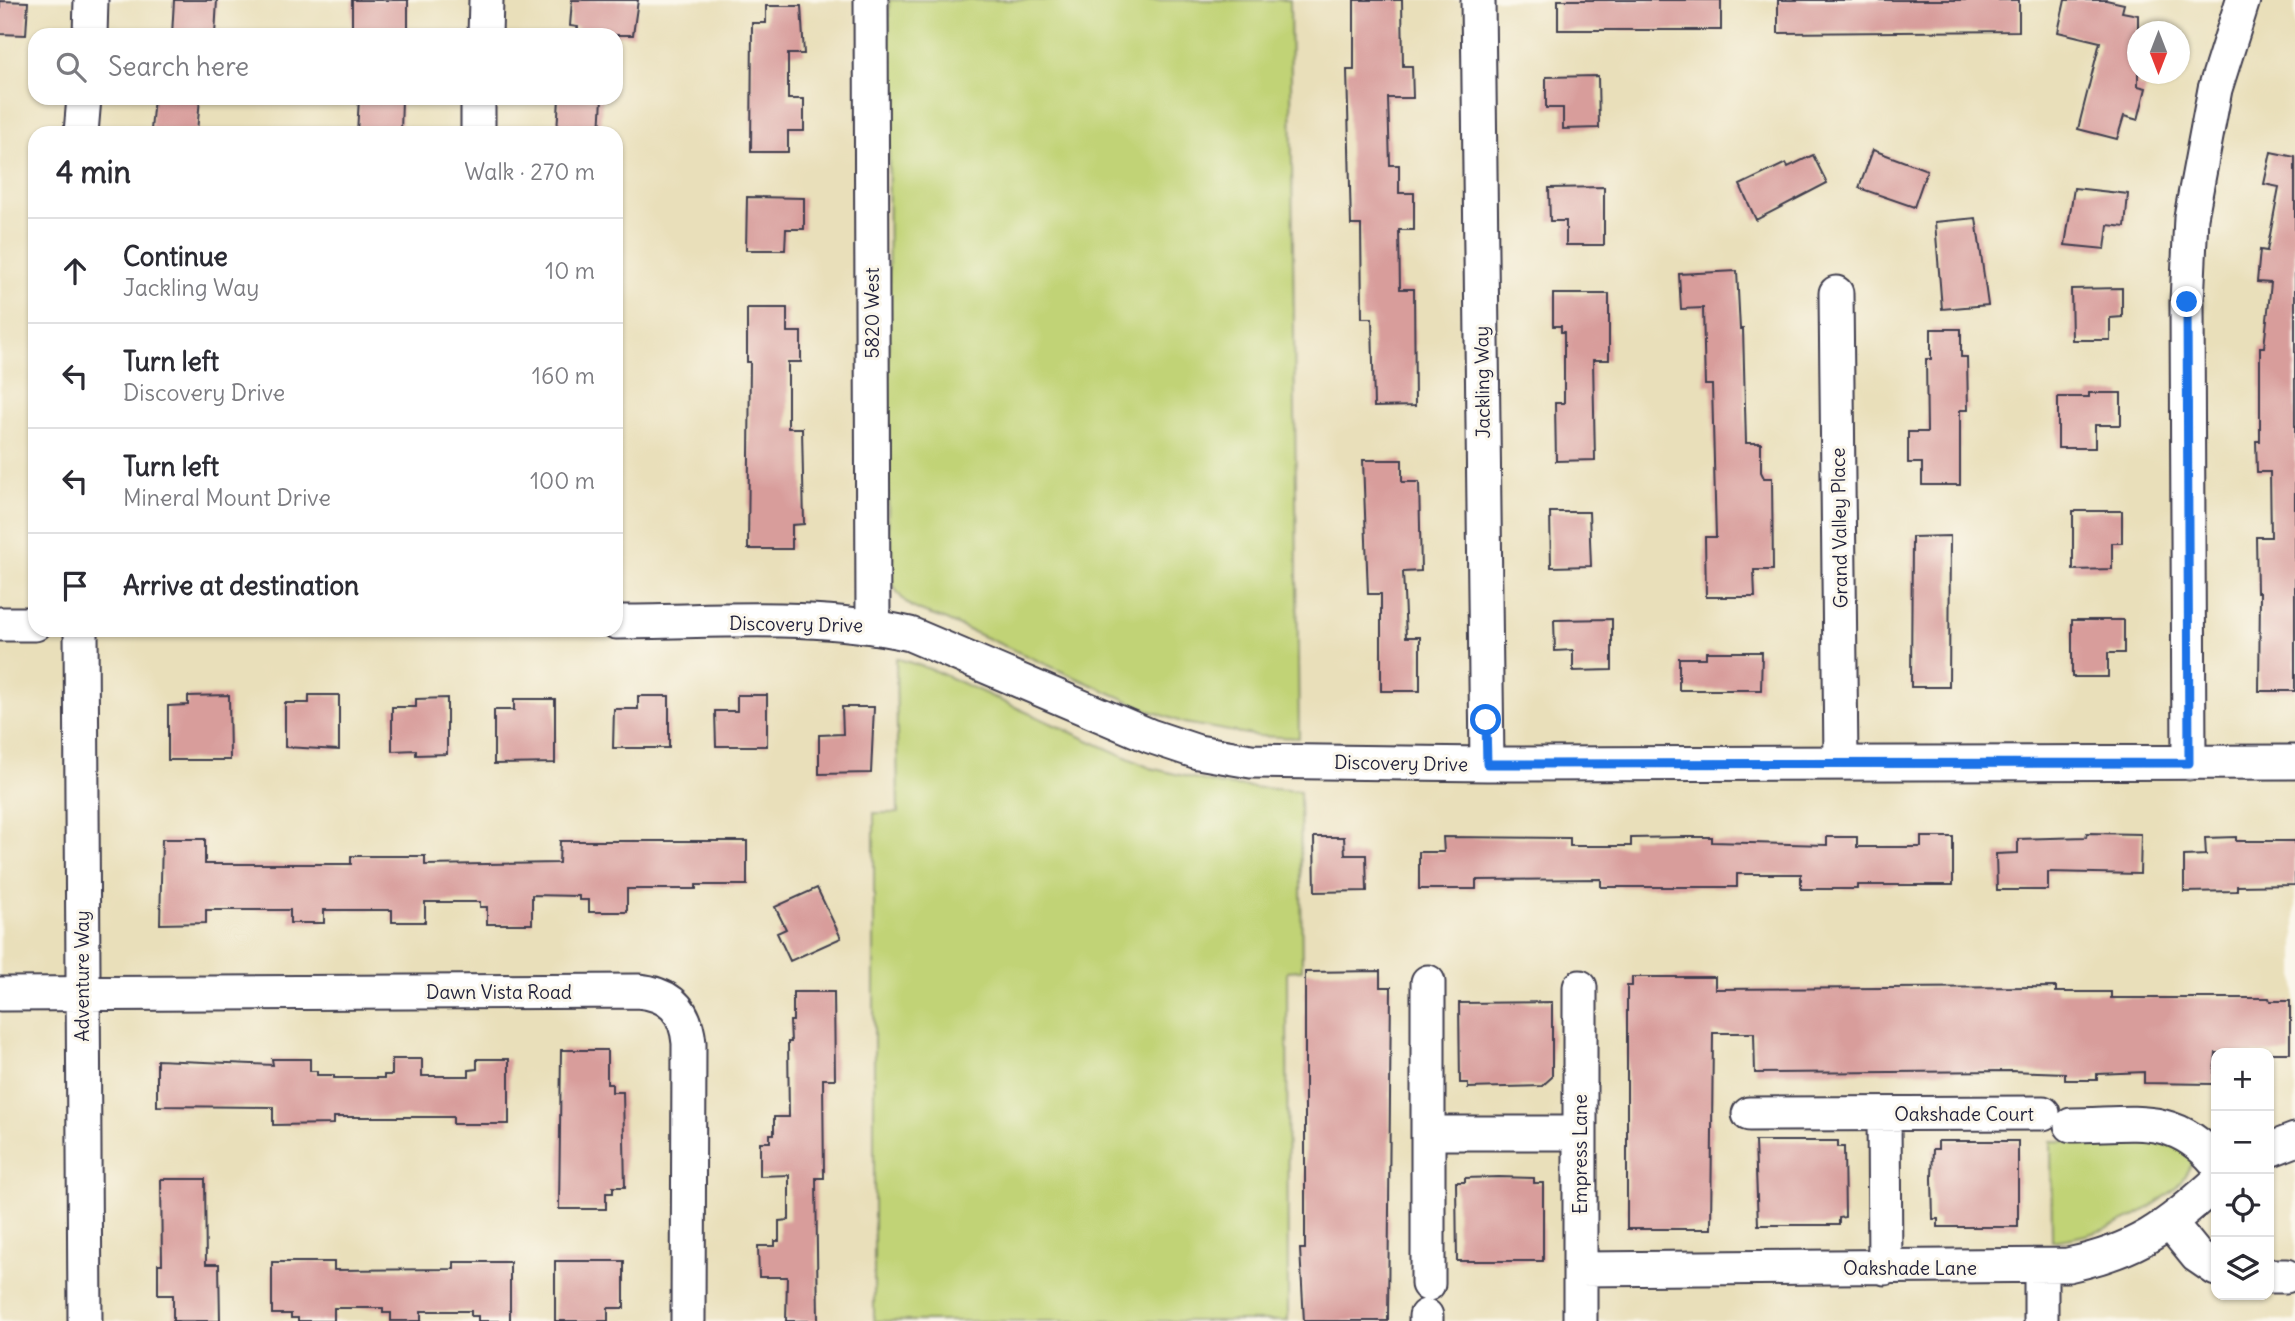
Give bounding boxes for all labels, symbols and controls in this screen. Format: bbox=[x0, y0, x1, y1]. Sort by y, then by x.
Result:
north arrow bbox=[2127, 21, 2190, 84]
search box bbox=[28, 28, 623, 105]
icon: search bbox=[52, 48, 90, 86]
text: Search here bbox=[108, 50, 249, 83]
text: 4 min bbox=[56, 153, 131, 191]
text: Walk · 270 m bbox=[464, 157, 595, 186]
text: Continue bbox=[123, 240, 228, 273]
icon: ahead bbox=[56, 252, 94, 290]
text: 10 m bbox=[545, 256, 595, 285]
street label: 5820 West bbox=[860, 267, 884, 359]
text: Jackling Way bbox=[123, 273, 259, 302]
route end bbox=[2171, 286, 2202, 317]
street label: Jackling Way bbox=[1469, 326, 1495, 438]
text: Turn left bbox=[123, 345, 219, 378]
icon: left bbox=[56, 357, 94, 395]
text: 160 m bbox=[532, 361, 595, 390]
text: Discovery Drive bbox=[123, 378, 285, 407]
street label: Grand Valley Place bbox=[1826, 447, 1852, 609]
text: Turn left bbox=[123, 450, 219, 483]
icon: left bbox=[56, 462, 94, 500]
text: 100 m bbox=[530, 466, 595, 495]
text: Mineral Mount Drive bbox=[123, 483, 331, 512]
icon: arrive bbox=[56, 567, 94, 605]
text: Arrive at destination bbox=[123, 569, 359, 602]
street label: Discovery Drive bbox=[729, 611, 863, 637]
route start bbox=[1470, 704, 1501, 735]
street label: Discovery Drive bbox=[1334, 750, 1468, 776]
street label: Adventure Way bbox=[70, 910, 94, 1042]
street label: Dawn Vista Road bbox=[426, 980, 572, 1004]
map controls bbox=[2211, 1048, 2274, 1300]
button: + bbox=[2211, 1048, 2274, 1111]
street label: Empress Lane bbox=[1568, 1094, 1592, 1214]
street label: Oakshade Court bbox=[1894, 1102, 2034, 1126]
button: − bbox=[2211, 1111, 2274, 1174]
button: locate bbox=[2211, 1174, 2274, 1237]
button: layers bbox=[2211, 1237, 2274, 1300]
street label: Oakshade Lane bbox=[1843, 1256, 1977, 1280]

